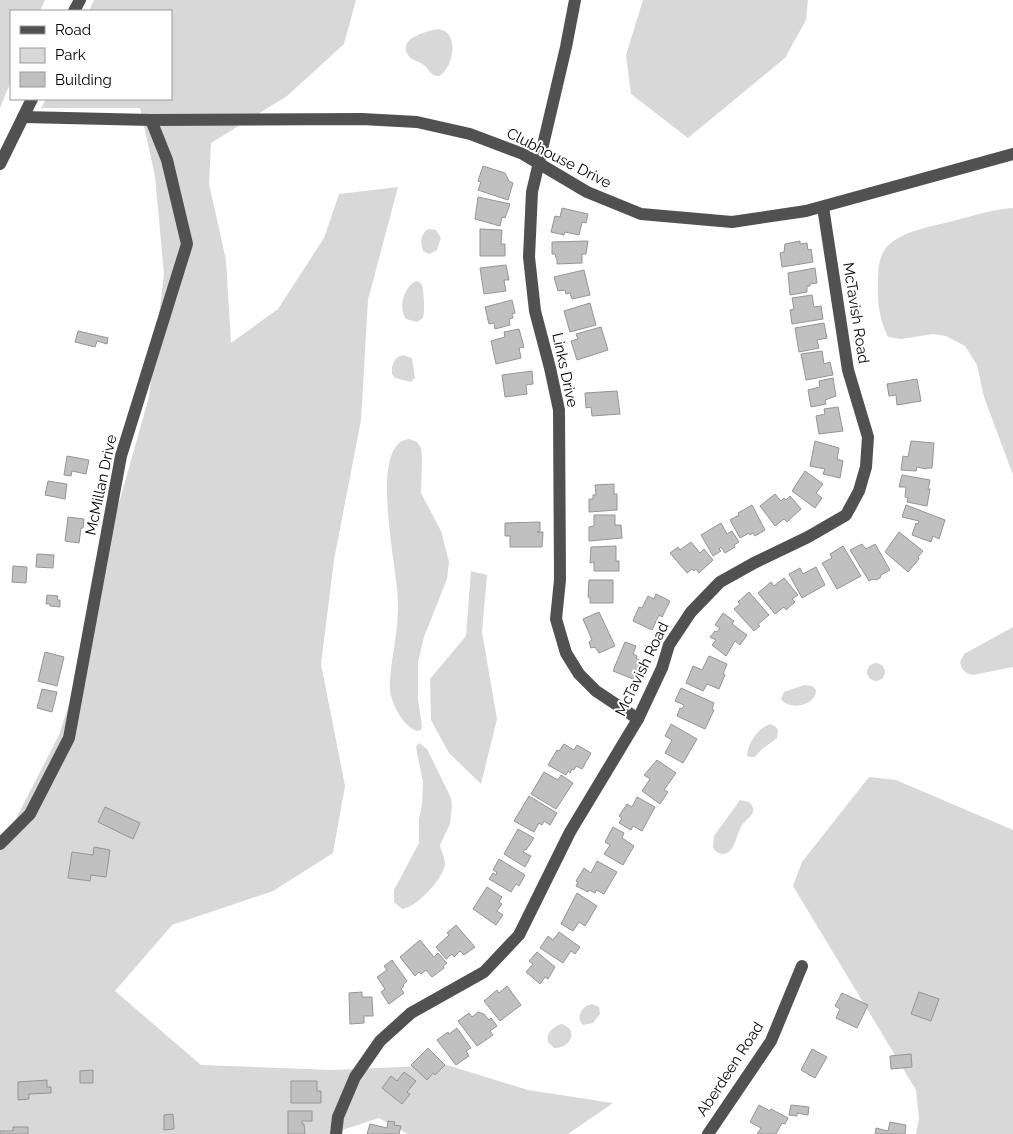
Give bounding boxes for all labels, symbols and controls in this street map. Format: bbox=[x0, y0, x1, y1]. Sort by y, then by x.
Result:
legend bbox=[10, 10, 172, 100]
text: Road bbox=[55, 21, 91, 39]
text: Park bbox=[55, 46, 86, 64]
text: Building bbox=[55, 71, 112, 89]
street label: Clubhouse Drive bbox=[504, 124, 614, 192]
street label: McTavish Road bbox=[839, 261, 873, 365]
street label: Links Drive bbox=[548, 331, 582, 409]
street label: McMillan Drive bbox=[82, 433, 120, 537]
street label: McTavish Road bbox=[611, 619, 673, 719]
street label: Aberdeen Road bbox=[693, 1018, 767, 1120]

